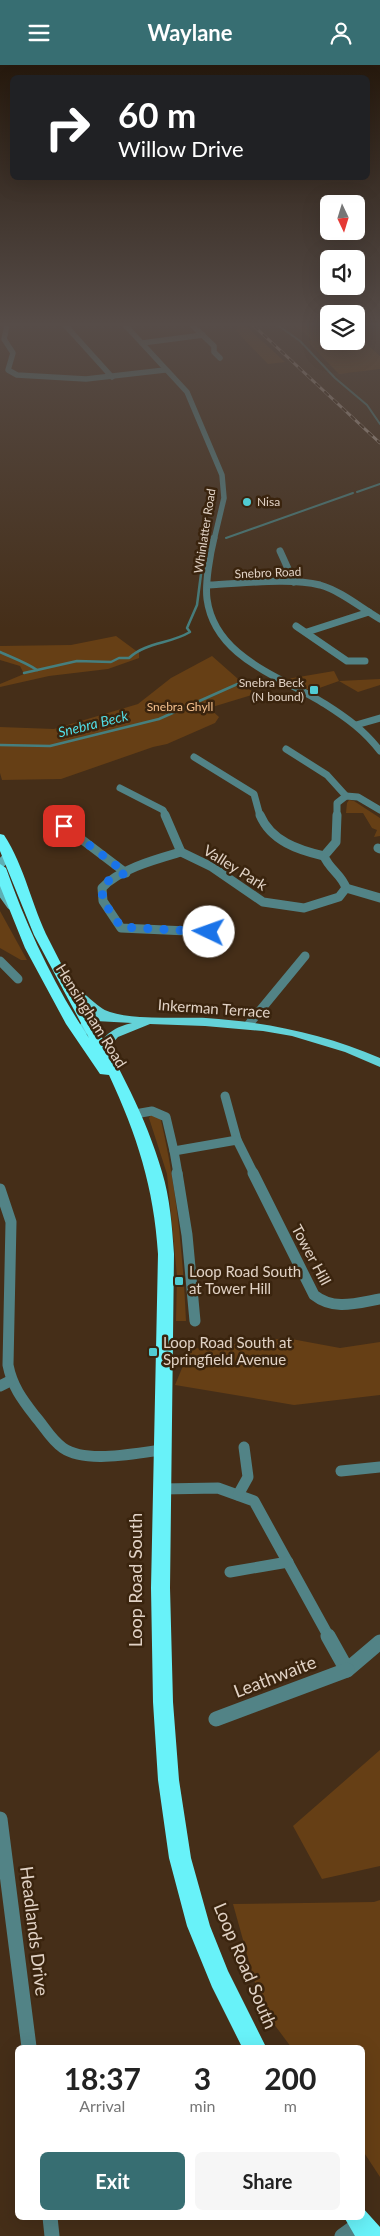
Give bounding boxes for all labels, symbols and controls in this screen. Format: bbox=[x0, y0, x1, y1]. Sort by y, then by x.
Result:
icon: menu bbox=[25, 19, 53, 47]
text: Waylane bbox=[147, 19, 233, 46]
icon: person bbox=[327, 19, 355, 47]
text: 60 m bbox=[118, 93, 196, 135]
icon: right bbox=[35, 95, 100, 160]
text: Willow Drive bbox=[118, 135, 244, 162]
north arrow bbox=[320, 195, 365, 240]
map controls bbox=[320, 195, 365, 350]
button: sound bbox=[320, 250, 365, 295]
button: layers bbox=[320, 305, 365, 350]
street label: Whinlatter Road bbox=[190, 487, 219, 574]
place label: Nisa bbox=[257, 494, 280, 509]
marker: Nisa bbox=[241, 496, 253, 508]
street label: Snebro Road bbox=[234, 564, 302, 581]
place label: Snebra Beck (N bound) bbox=[239, 675, 305, 704]
marker: Snebra Beck (N bound) bbox=[308, 684, 320, 696]
park label: Snebra Ghyll bbox=[147, 699, 213, 714]
water label: Snebra Beck bbox=[56, 707, 130, 740]
pin bbox=[43, 805, 85, 847]
icon: arrive bbox=[50, 812, 78, 840]
street label: Valley Park bbox=[200, 840, 271, 894]
position arrow bbox=[182, 905, 234, 957]
street label: Hensingham Road bbox=[53, 960, 131, 1071]
street label: Inkerman Terrace bbox=[157, 995, 271, 1021]
street label: Tower Hill bbox=[288, 1221, 335, 1288]
place label: Loop Road South at Tower Hill bbox=[189, 1262, 301, 1297]
marker: Loop Road South at Tower Hill bbox=[173, 1275, 185, 1287]
place label: Loop Road South at Springfield Avenue bbox=[163, 1333, 292, 1368]
marker: Loop Road South at Springfield Avenue bbox=[147, 1346, 159, 1358]
street label: Loop Road South bbox=[124, 1513, 146, 1647]
street label: Leathwaite bbox=[230, 1650, 319, 1702]
street label: Headlands Drive bbox=[16, 1865, 54, 1997]
street label: Loop Road South bbox=[209, 1899, 282, 2032]
text: 18:37 bbox=[64, 2060, 141, 2096]
text: 3 bbox=[194, 2060, 211, 2096]
text: 200 bbox=[264, 2060, 316, 2096]
text: Arrival bbox=[79, 2096, 125, 2115]
text: min bbox=[190, 2096, 216, 2115]
text: m bbox=[284, 2096, 297, 2115]
button: Exit bbox=[40, 2152, 185, 2210]
button: Share bbox=[195, 2152, 340, 2210]

